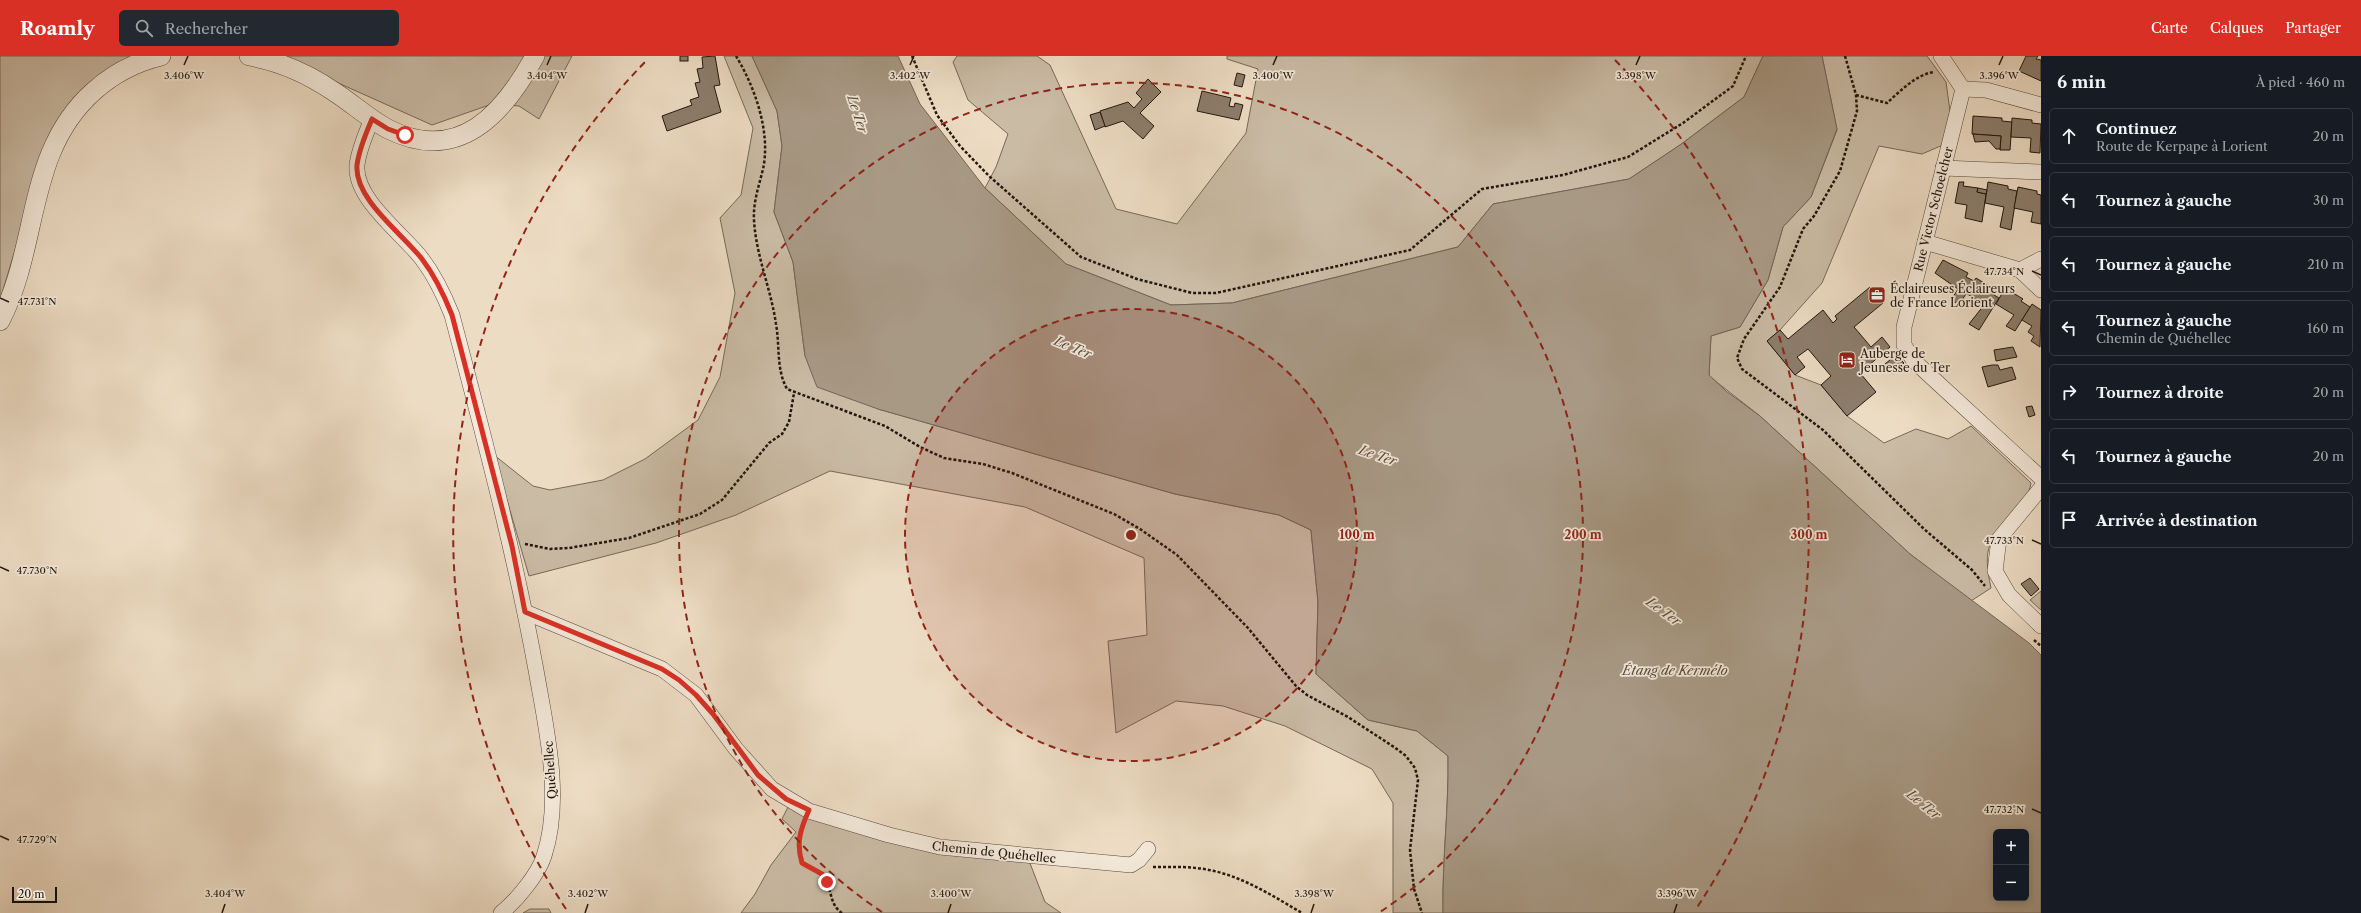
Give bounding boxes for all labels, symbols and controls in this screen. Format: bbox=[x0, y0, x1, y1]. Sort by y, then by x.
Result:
search box bbox=[119, 10, 399, 46]
text: Roamly bbox=[20, 17, 95, 40]
icon: search bbox=[133, 17, 155, 39]
text: Rechercher bbox=[165, 19, 248, 38]
text: Carte bbox=[2151, 19, 2188, 37]
text: Calques bbox=[2210, 19, 2263, 37]
text: Partager bbox=[2285, 19, 2341, 37]
text: 3.406°W bbox=[164, 69, 205, 82]
text: 3.404°W bbox=[527, 69, 568, 82]
text: 3.402°W bbox=[890, 69, 931, 82]
text: 3.400°W bbox=[1253, 69, 1294, 82]
text: 3.398°W bbox=[1616, 69, 1657, 82]
text: 3.396°W bbox=[1979, 69, 2020, 82]
text: 6 min bbox=[2057, 72, 2106, 92]
text: À pied · 460 m bbox=[2256, 74, 2345, 90]
water label: Le Ter bbox=[844, 92, 872, 136]
text: Continuez bbox=[2096, 119, 2177, 138]
icon: ahead bbox=[2058, 125, 2080, 147]
route start bbox=[396, 126, 414, 144]
text: 20 m bbox=[2313, 128, 2344, 144]
text: Route de Kerpape à Lorient bbox=[2096, 138, 2268, 154]
street label: Rue Victor Schoelcher bbox=[1910, 145, 1956, 273]
icon: left bbox=[2058, 189, 2080, 211]
text: Tournez à gauche bbox=[2096, 191, 2232, 210]
text: 30 m bbox=[2313, 192, 2344, 208]
icon: left bbox=[2058, 253, 2080, 275]
text: Tournez à gauche bbox=[2096, 255, 2232, 274]
text: 210 m bbox=[2307, 256, 2344, 272]
text: 47.734°N bbox=[1984, 265, 2024, 278]
place label: Éclaireuses Éclaireurs de France Lorient bbox=[1890, 280, 2015, 310]
office icon: Éclaireuses Éclaireurs de France Lorient bbox=[1867, 285, 1887, 305]
text: 47.731°N bbox=[18, 295, 56, 308]
text: Tournez à gauche bbox=[2096, 311, 2232, 330]
icon: left bbox=[2058, 317, 2080, 339]
text: 160 m bbox=[2307, 320, 2344, 336]
text: Chemin de Quéhellec bbox=[2096, 330, 2231, 346]
water label: Le Ter bbox=[1051, 332, 1095, 362]
place label: Auberge de Jeunesse du Ter bbox=[1858, 346, 1950, 375]
hotel icon: Auberge de Jeunesse du Ter bbox=[1837, 350, 1857, 370]
icon: right bbox=[2058, 381, 2080, 403]
text: Tournez à droite bbox=[2096, 383, 2224, 402]
text: 20 m bbox=[2313, 384, 2344, 400]
water label: Le Ter bbox=[1356, 441, 1400, 469]
icon: left bbox=[2058, 445, 2080, 467]
text: Tournez à gauche bbox=[2096, 447, 2232, 466]
text: 20 m bbox=[2313, 448, 2344, 464]
icon: arrive bbox=[2058, 509, 2080, 531]
text: Arrivée à destination bbox=[2096, 511, 2258, 530]
text: 100 m bbox=[1339, 527, 1375, 542]
text: 200 m bbox=[1564, 527, 1602, 542]
text: 300 m bbox=[1790, 527, 1828, 542]
centre of rings bbox=[1124, 528, 1138, 542]
text: 47.733°N bbox=[1984, 534, 2024, 547]
text: 47.730°N bbox=[16, 564, 58, 577]
water label: Le Ter bbox=[1643, 593, 1685, 629]
water label: Étang de Kermélo bbox=[1621, 662, 1728, 678]
street label: Quéhellec bbox=[540, 740, 560, 800]
water label: Le Ter bbox=[1903, 785, 1945, 823]
text: 47.732°N bbox=[1984, 803, 2024, 816]
map controls bbox=[1993, 829, 2029, 901]
button: + bbox=[1993, 829, 2029, 865]
text: 47.729°N bbox=[17, 833, 57, 846]
street label: Chemin de Quéhellec bbox=[931, 838, 1057, 866]
button: − bbox=[1993, 865, 2029, 901]
route end bbox=[818, 873, 836, 891]
scale bar bbox=[12, 885, 57, 904]
text: 20 m bbox=[18, 887, 44, 901]
text: 3.404°W bbox=[205, 887, 246, 900]
text: 3.402°W bbox=[568, 887, 609, 900]
text: 3.400°W bbox=[931, 887, 972, 900]
text: 3.398°W bbox=[1294, 887, 1335, 900]
text: 3.396°W bbox=[1657, 887, 1698, 900]

